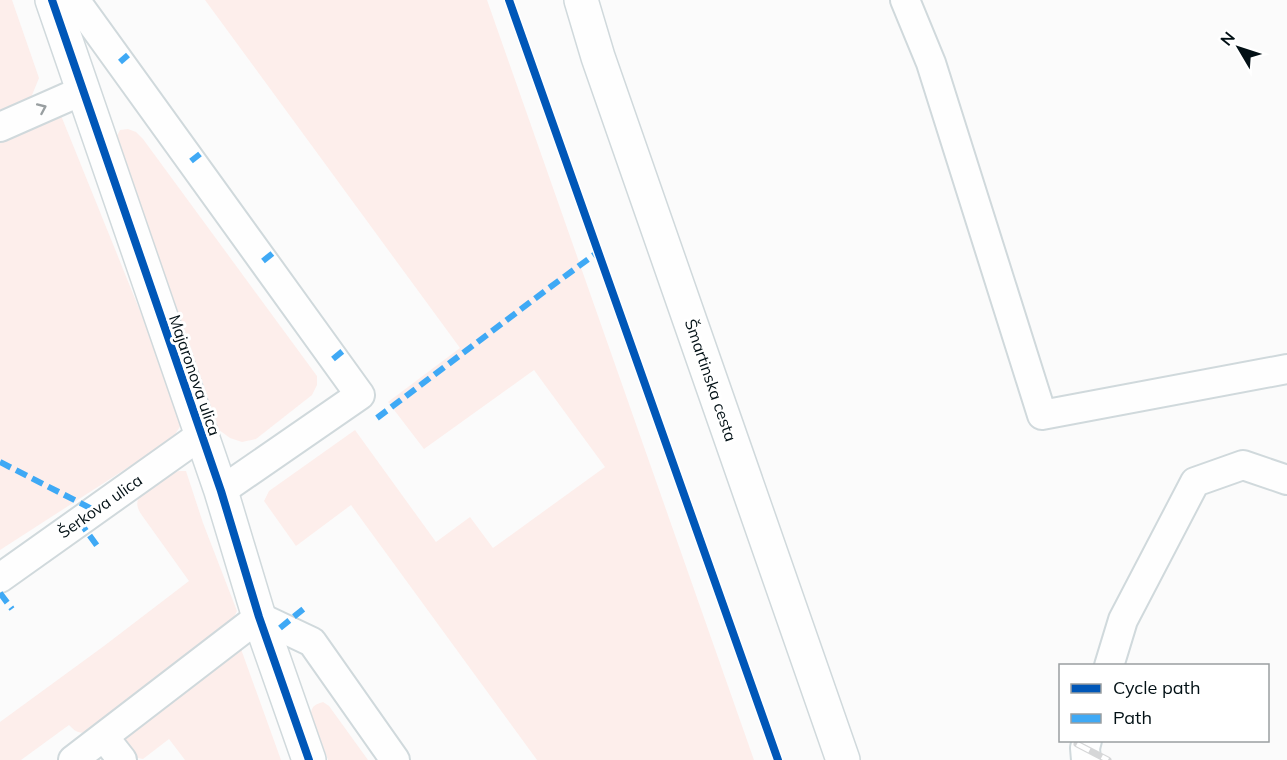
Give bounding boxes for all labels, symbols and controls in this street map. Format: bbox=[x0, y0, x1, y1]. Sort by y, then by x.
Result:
north arrow bbox=[1209, 18, 1269, 78]
text: N bbox=[1216, 28, 1239, 50]
one-way arrow bbox=[35, 104, 46, 116]
street label: Majaronova ulica bbox=[165, 312, 225, 438]
street label: Šmartinska cesta bbox=[681, 316, 741, 444]
street label: Šerkova ulica bbox=[54, 470, 146, 542]
legend bbox=[1059, 664, 1269, 742]
text: Cycle path bbox=[1113, 676, 1200, 699]
text: Path bbox=[1113, 706, 1152, 729]

